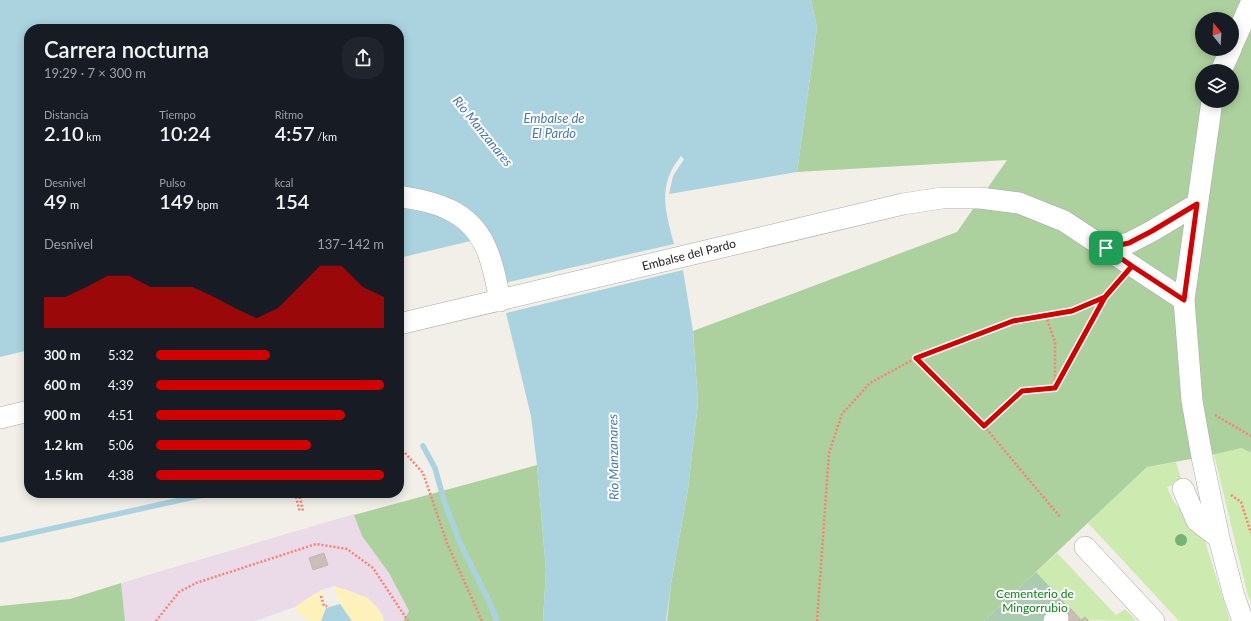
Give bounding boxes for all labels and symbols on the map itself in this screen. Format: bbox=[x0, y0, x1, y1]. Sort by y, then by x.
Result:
north arrow bbox=[1195, 12, 1239, 56]
water label: Río Manzanares bbox=[450, 93, 516, 169]
water label: Embalse de El Pardo bbox=[523, 110, 585, 141]
pin bbox=[1089, 231, 1123, 265]
street label: Embalse del Pardo bbox=[640, 236, 738, 273]
water label: Río Manzanares bbox=[604, 414, 622, 500]
park label: Cementerio de Mingorrubio bbox=[996, 586, 1074, 615]

